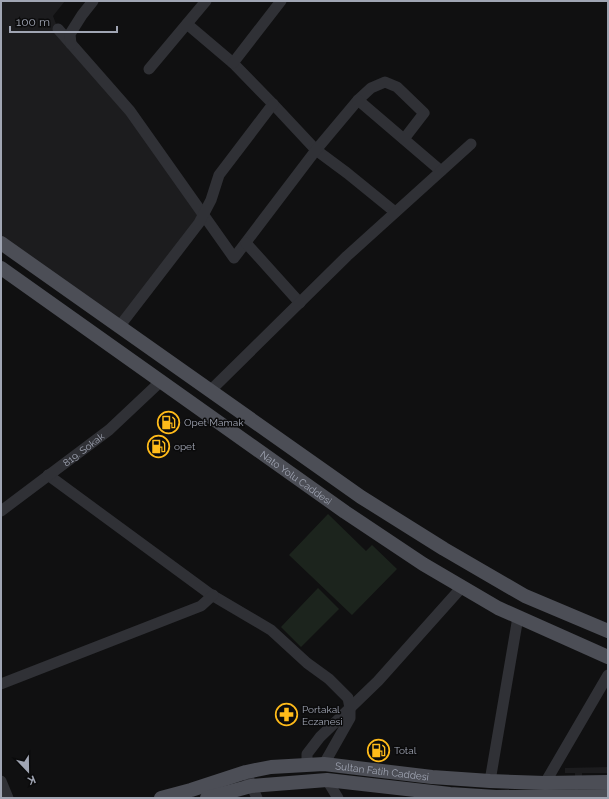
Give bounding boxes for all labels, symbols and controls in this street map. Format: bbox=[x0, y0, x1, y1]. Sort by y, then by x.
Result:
scale bar bbox=[10, 8, 117, 34]
text: 100 m bbox=[16, 15, 50, 29]
fuel station icon: Opet Mamak bbox=[155, 409, 181, 435]
place label: Opet Mamak bbox=[184, 417, 244, 428]
street label: 819. Sokak bbox=[61, 430, 107, 468]
fuel station icon: opet bbox=[145, 433, 171, 459]
place label: opet bbox=[174, 441, 196, 452]
street label: Nato Yolu Caddesi bbox=[258, 448, 334, 507]
pharmacy icon: Portakal Eczanesi bbox=[274, 702, 300, 728]
place label: Portakal Eczanesi bbox=[302, 704, 343, 727]
fuel station icon: Total bbox=[365, 737, 391, 763]
place label: Total bbox=[394, 745, 417, 756]
north arrow bbox=[8, 751, 48, 791]
street label: Sultan Fatih Caddesi bbox=[335, 760, 430, 782]
text: K bbox=[25, 772, 37, 787]

